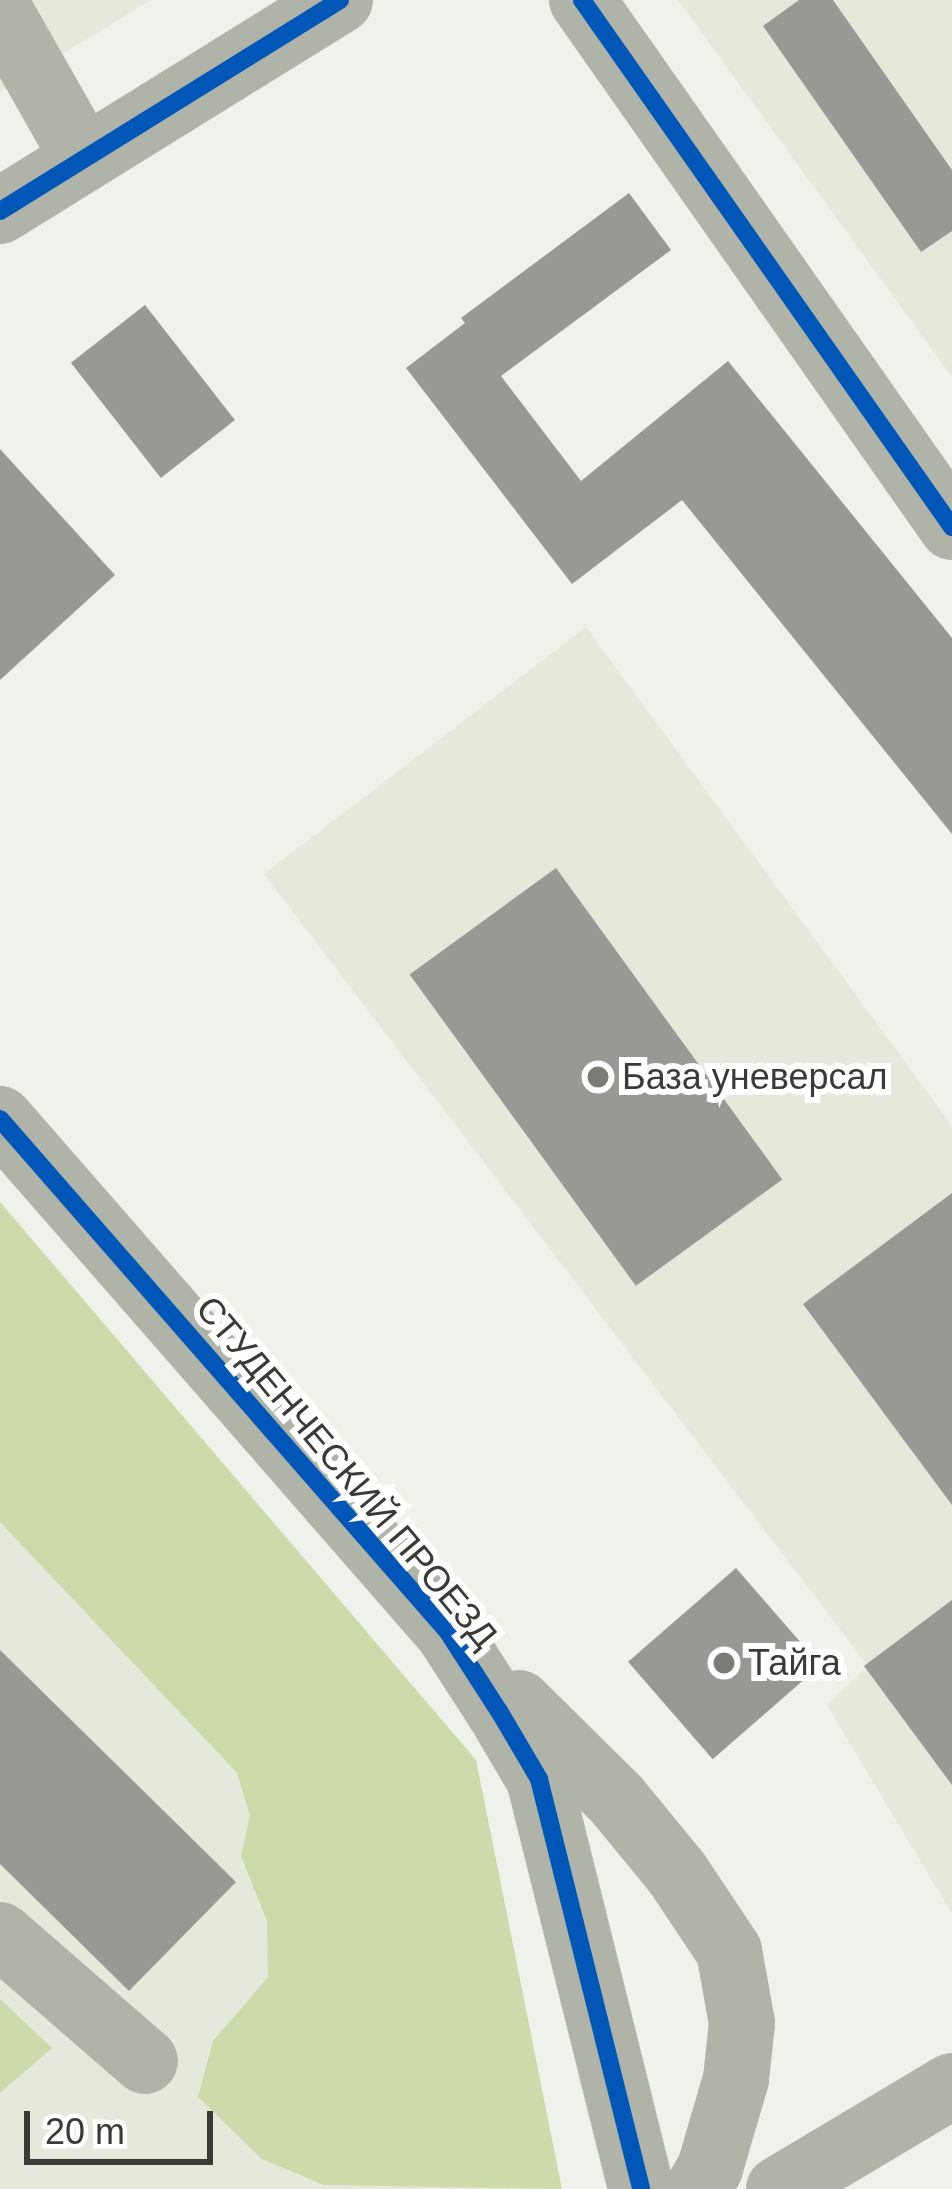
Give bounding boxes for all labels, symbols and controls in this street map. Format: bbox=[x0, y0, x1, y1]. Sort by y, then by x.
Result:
place label: База уневерсал bbox=[622, 1055, 887, 1099]
marker: База уневерсал bbox=[585, 1064, 611, 1090]
street label: СТУДЕНЧЕСКИЙ ПРОЕЗД bbox=[187, 1287, 507, 1657]
place label: Тайга bbox=[748, 1641, 841, 1685]
marker: Тайга bbox=[711, 1650, 737, 1676]
scale bar bbox=[30, 2087, 219, 2161]
text: 20 m bbox=[45, 2111, 125, 2152]

